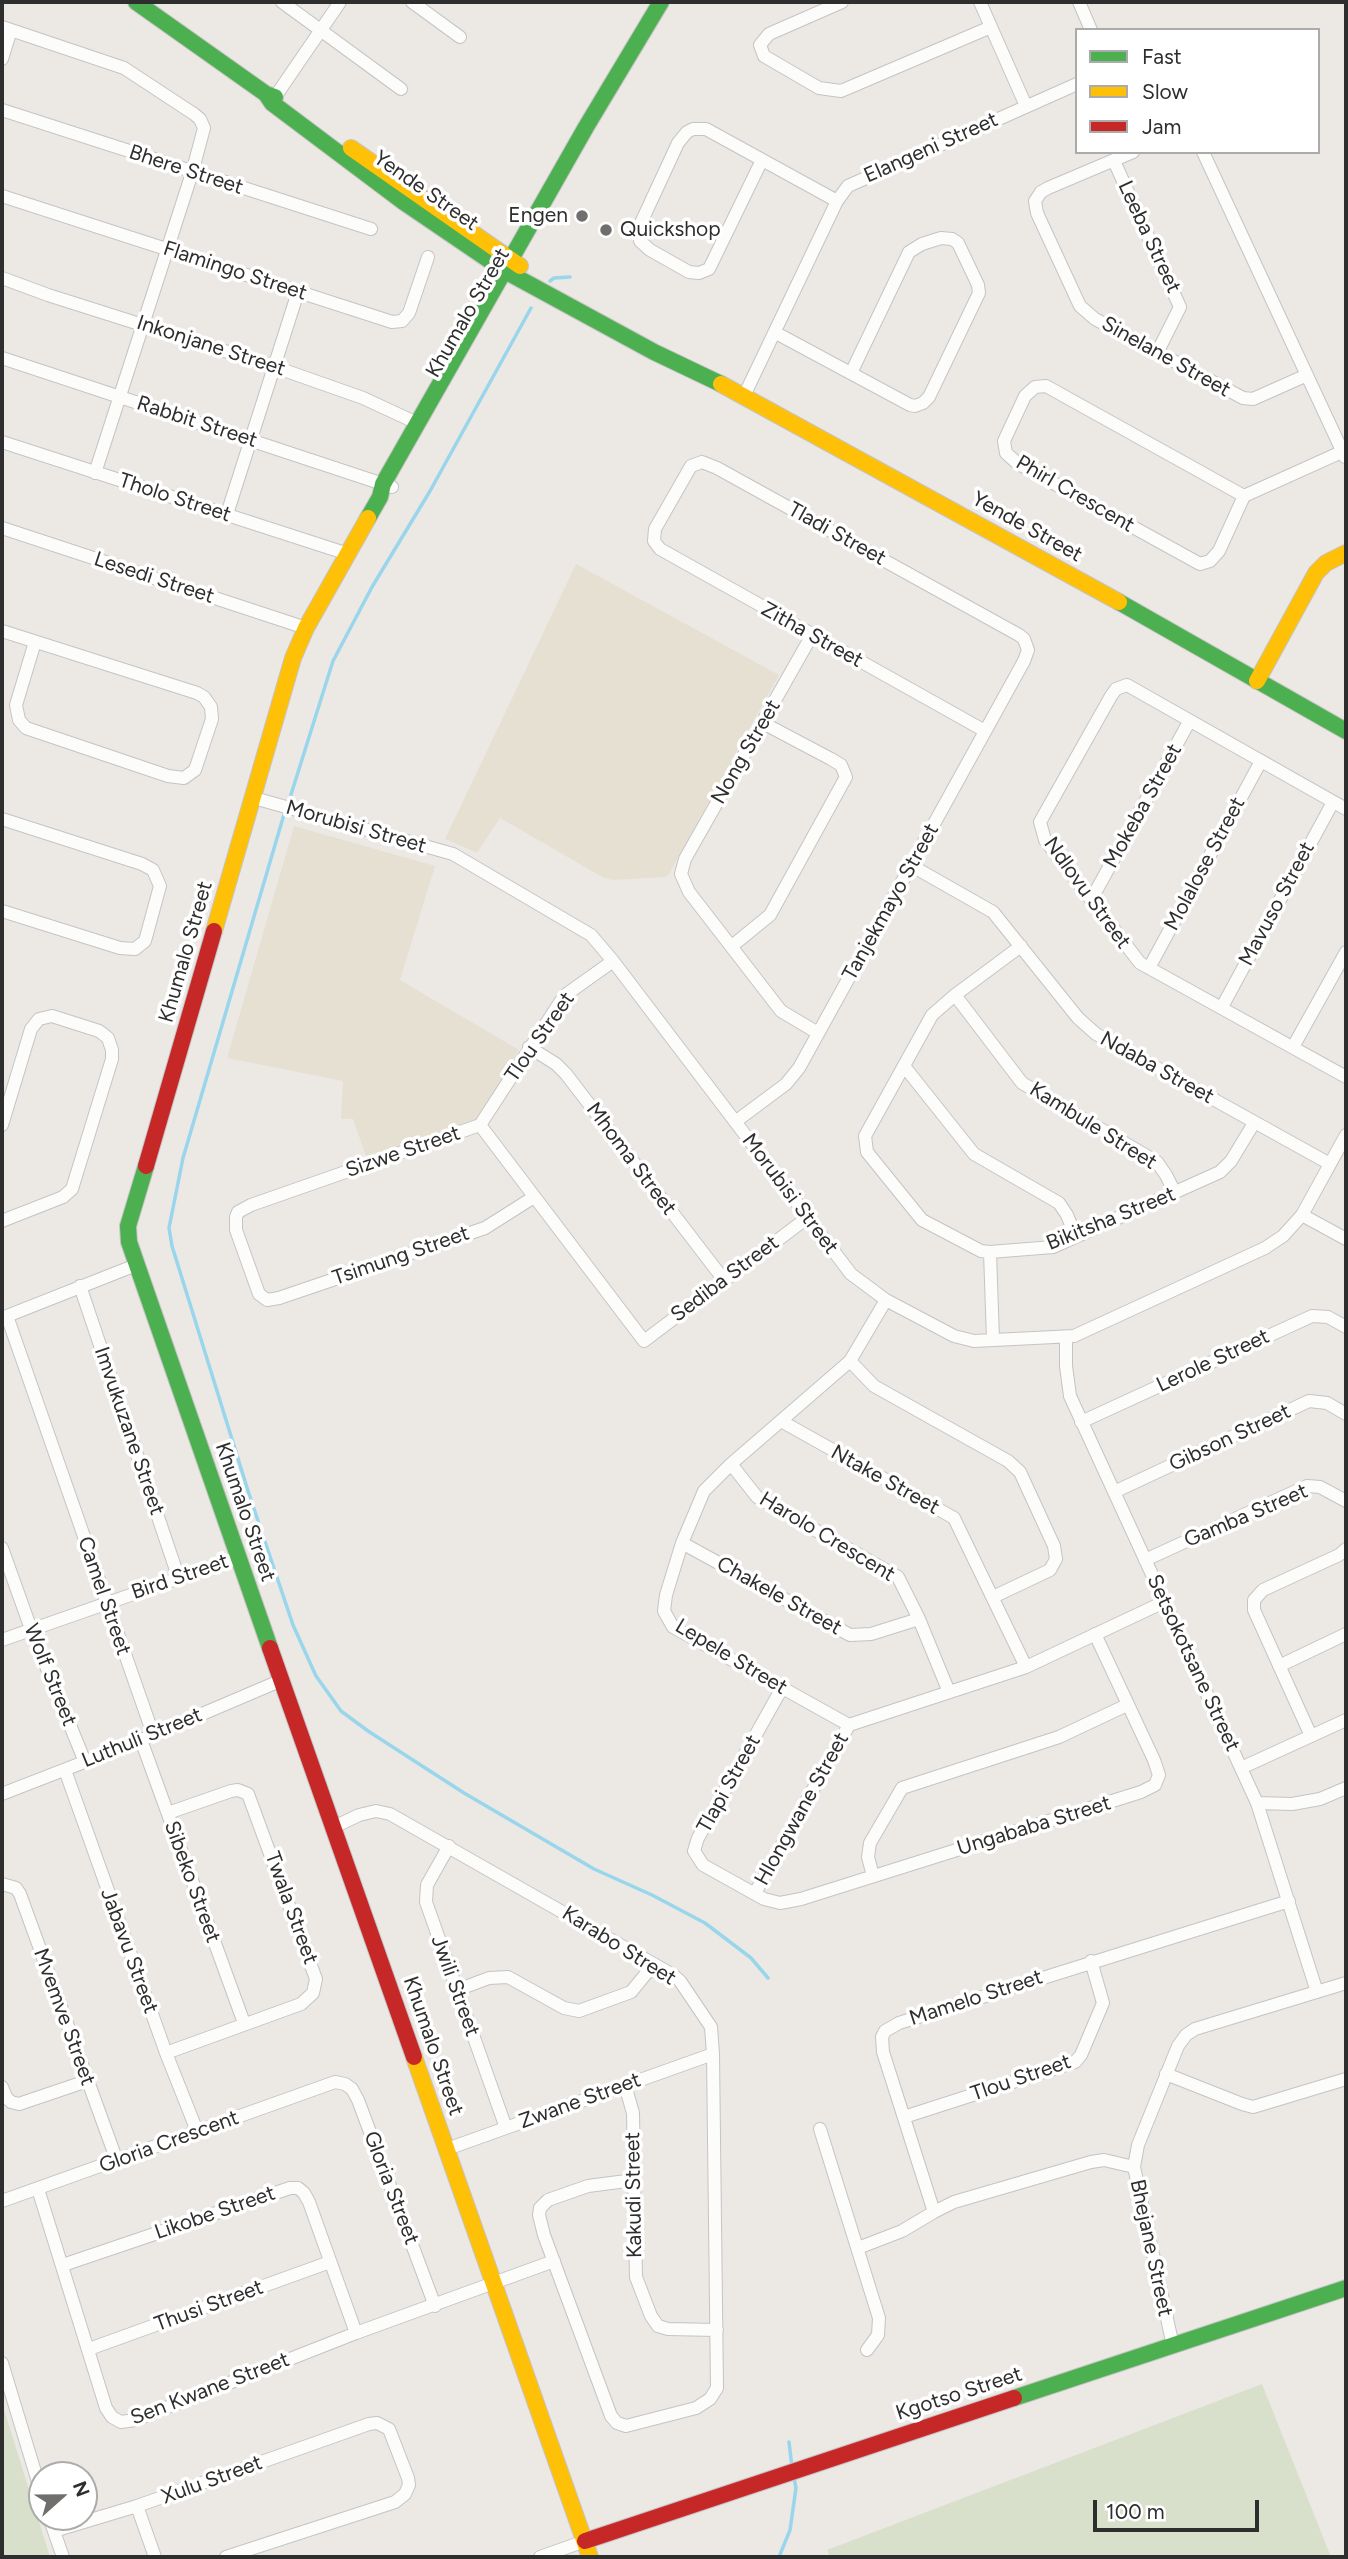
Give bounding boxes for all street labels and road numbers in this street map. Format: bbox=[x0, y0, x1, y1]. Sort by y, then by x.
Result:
street label: Elangeni Street bbox=[860, 107, 1002, 189]
street label: Bhere Street bbox=[126, 140, 246, 200]
street label: Yende Street bbox=[369, 146, 483, 236]
street label: Leeba Street bbox=[1112, 177, 1186, 297]
street label: Flamingo Street bbox=[160, 236, 310, 306]
street label: Khumalo Street bbox=[421, 244, 515, 382]
street label: Inkonjane Street bbox=[133, 310, 289, 382]
street label: Sinelane Street bbox=[1097, 311, 1235, 403]
street label: Rabbit Street bbox=[134, 391, 260, 453]
street label: PhirI Crescent bbox=[1011, 450, 1139, 538]
street label: Tholo Street bbox=[116, 468, 234, 528]
street label: Yende Street bbox=[967, 486, 1087, 568]
street label: Tladi Street bbox=[784, 497, 890, 571]
street label: Lesedi Street bbox=[91, 547, 217, 609]
street label: Zitha Street bbox=[757, 597, 867, 673]
street label: Nong Street bbox=[706, 695, 786, 809]
street label: Mokeba Street bbox=[1098, 739, 1188, 873]
street label: Molalose Street bbox=[1159, 793, 1251, 935]
street label: Morubisi Street bbox=[283, 795, 429, 859]
street label: Tanjekmayo Street bbox=[837, 819, 945, 985]
street label: Ndlovu Street bbox=[1038, 832, 1136, 954]
street label: Mavuso Street bbox=[1234, 838, 1320, 970]
street label: Khumalo Street bbox=[154, 879, 218, 1025]
street label: Tlou Street bbox=[500, 987, 580, 1087]
street label: Ndaba Street bbox=[1096, 1026, 1218, 1110]
street label: Kambule Street bbox=[1025, 1077, 1161, 1175]
street label: Mhoma Street bbox=[581, 1098, 681, 1220]
street label: Sizwe Street bbox=[342, 1121, 464, 1183]
street label: Morubisi Street bbox=[736, 1129, 844, 1259]
street label: Bikitsha Street bbox=[1043, 1182, 1179, 1256]
street label: Tsimung Street bbox=[329, 1221, 473, 1291]
street label: Sediba Street bbox=[666, 1230, 784, 1328]
street label: Lerole Street bbox=[1153, 1324, 1273, 1398]
street label: Imvukuzane Street bbox=[88, 1344, 170, 1518]
street label: Gibson Street bbox=[1165, 1399, 1295, 1477]
street label: Khumalo Street bbox=[209, 1439, 281, 1585]
street label: Ntake Street bbox=[826, 1440, 944, 1520]
street label: Gamba Street bbox=[1181, 1479, 1311, 1553]
street label: Harolo Crescent bbox=[755, 1487, 899, 1587]
street label: Camel Street bbox=[72, 1533, 136, 1659]
street label: Bird Street bbox=[128, 1549, 232, 1605]
street label: Chakele Street bbox=[712, 1551, 846, 1641]
street label: Setsokotsane Street bbox=[1141, 1571, 1245, 1755]
street label: Lepele Street bbox=[670, 1614, 792, 1700]
street label: Wolf Street bbox=[18, 1620, 82, 1730]
street label: Luthuli Street bbox=[78, 1702, 206, 1774]
street label: Hlongwane Street bbox=[750, 1728, 854, 1890]
street label: Tlapi Street bbox=[692, 1731, 766, 1837]
street label: Ungababa Street bbox=[954, 1791, 1114, 1861]
street label: Sibeko Street bbox=[158, 1818, 226, 1946]
street label: Twala Street bbox=[259, 1848, 323, 1968]
street label: Jabavu Street bbox=[95, 1885, 163, 2017]
street label: Karabo Street bbox=[557, 1901, 681, 1991]
street label: Jwili Street bbox=[425, 1932, 485, 2040]
street label: Mvemve Street bbox=[28, 1945, 100, 2089]
street label: Mamelo Street bbox=[906, 1965, 1046, 2031]
street label: Khumalo Street bbox=[397, 1973, 469, 2119]
street label: Tlou Street bbox=[968, 2049, 1074, 2107]
street label: Zwane Street bbox=[516, 2067, 644, 2135]
street label: Gloria Crescent bbox=[96, 2105, 242, 2179]
street label: Gloria Street bbox=[358, 2128, 424, 2248]
street label: Kakudi Street bbox=[620, 2132, 648, 2258]
street label: Bhejane Street bbox=[1124, 2177, 1178, 2319]
street label: Likobe Street bbox=[151, 2181, 279, 2245]
street label: Thusi Street bbox=[151, 2275, 267, 2337]
street label: Sen Kwane Street bbox=[127, 2347, 293, 2431]
street label: Kgotso Street bbox=[893, 2362, 1025, 2426]
street label: Xulu Street bbox=[158, 2450, 266, 2510]

